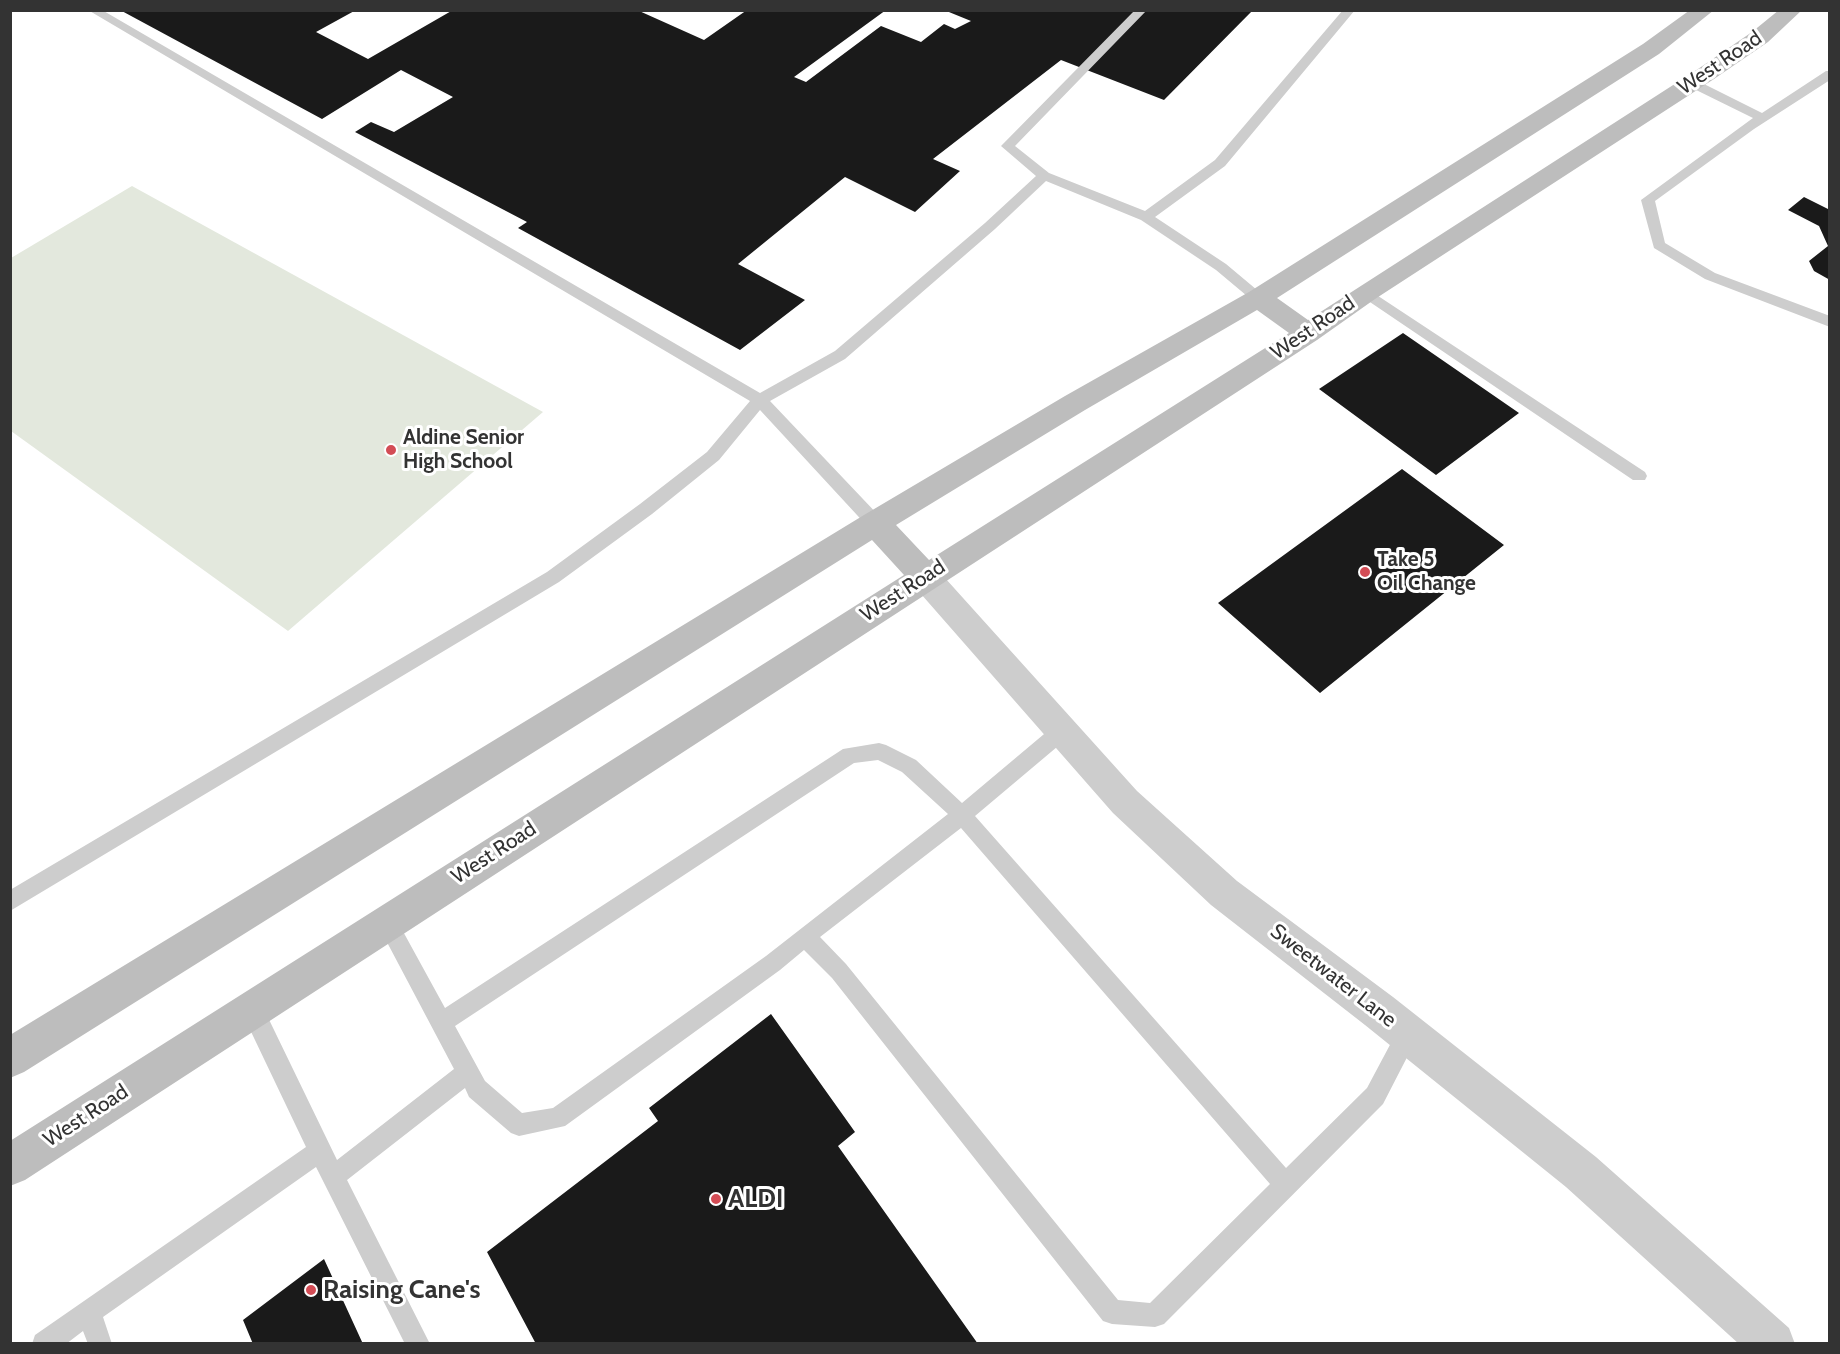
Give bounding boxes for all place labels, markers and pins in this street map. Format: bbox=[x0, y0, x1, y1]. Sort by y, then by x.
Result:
place label: Aldine Senior High School bbox=[403, 425, 524, 475]
marker: Aldine Senior High School bbox=[384, 443, 398, 457]
place label: Take 5 Oil Change bbox=[1377, 547, 1476, 597]
marker: Take 5 Oil Change bbox=[1358, 565, 1372, 579]
place label: ALDI bbox=[728, 1183, 783, 1215]
marker: ALDI bbox=[709, 1192, 723, 1206]
place label: Raising Cane's bbox=[323, 1274, 480, 1306]
marker: Raising Cane's bbox=[304, 1283, 318, 1297]

